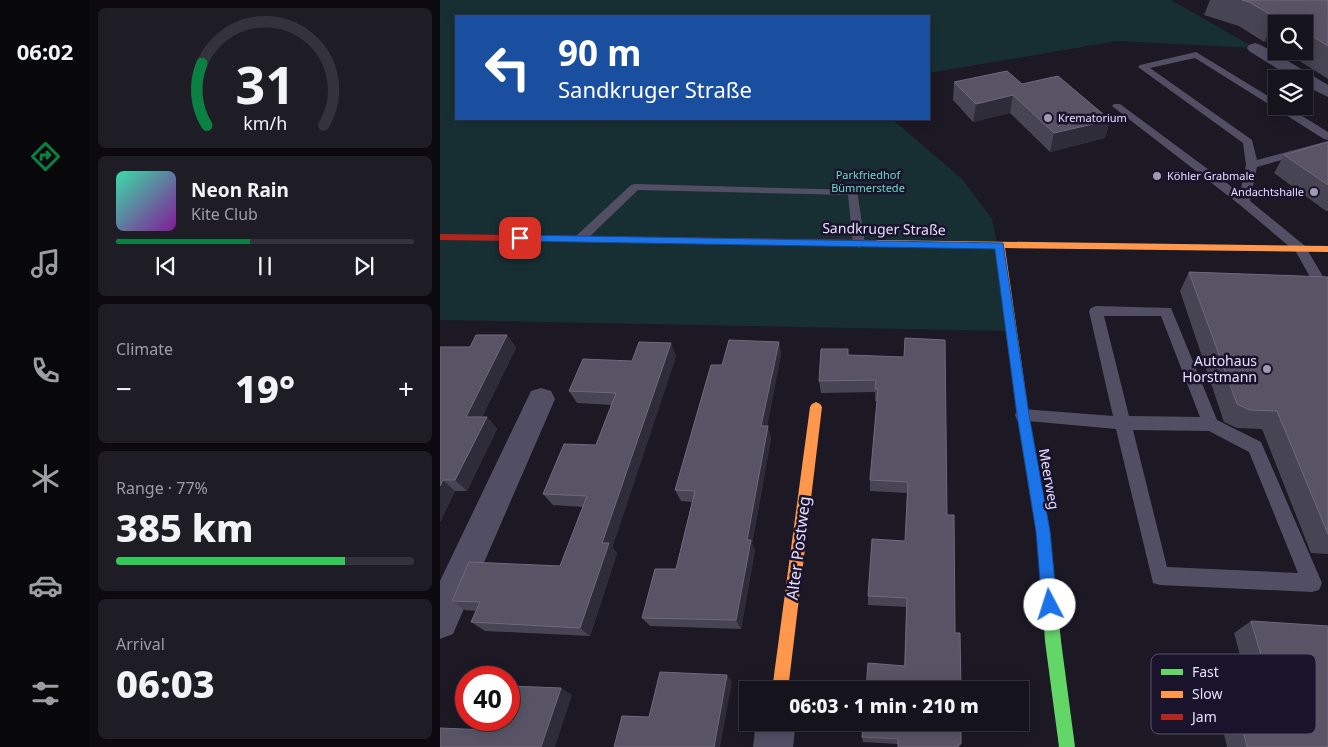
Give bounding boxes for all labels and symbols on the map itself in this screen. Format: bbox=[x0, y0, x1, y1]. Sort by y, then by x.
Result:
place label: Krematorium bbox=[1058, 110, 1127, 125]
marker: Krematorium bbox=[1042, 112, 1054, 124]
park label: Parkfriedhof Bümmerstede bbox=[831, 167, 905, 195]
place label: Köhler Grabmale bbox=[1167, 168, 1254, 183]
marker: Köhler Grabmale bbox=[1151, 170, 1163, 182]
place label: Andachtshalle bbox=[1231, 184, 1304, 199]
marker: Andachtshalle bbox=[1308, 186, 1320, 198]
pin bbox=[499, 217, 541, 259]
street label: Sandkruger Straße bbox=[822, 218, 946, 239]
place label: Autohaus Horstmann bbox=[1182, 351, 1257, 386]
marker: Autohaus Horstmann bbox=[1261, 363, 1273, 375]
street label: Meerweg bbox=[1035, 447, 1064, 511]
street label: Alter Postweg bbox=[781, 495, 815, 601]
position arrow bbox=[1023, 578, 1075, 630]
legend bbox=[1151, 654, 1316, 734]
text: Fast bbox=[1192, 662, 1219, 681]
speed limit sign: 40 bbox=[455, 666, 520, 731]
text: Slow bbox=[1192, 684, 1223, 703]
text: Jam bbox=[1190, 707, 1217, 726]

